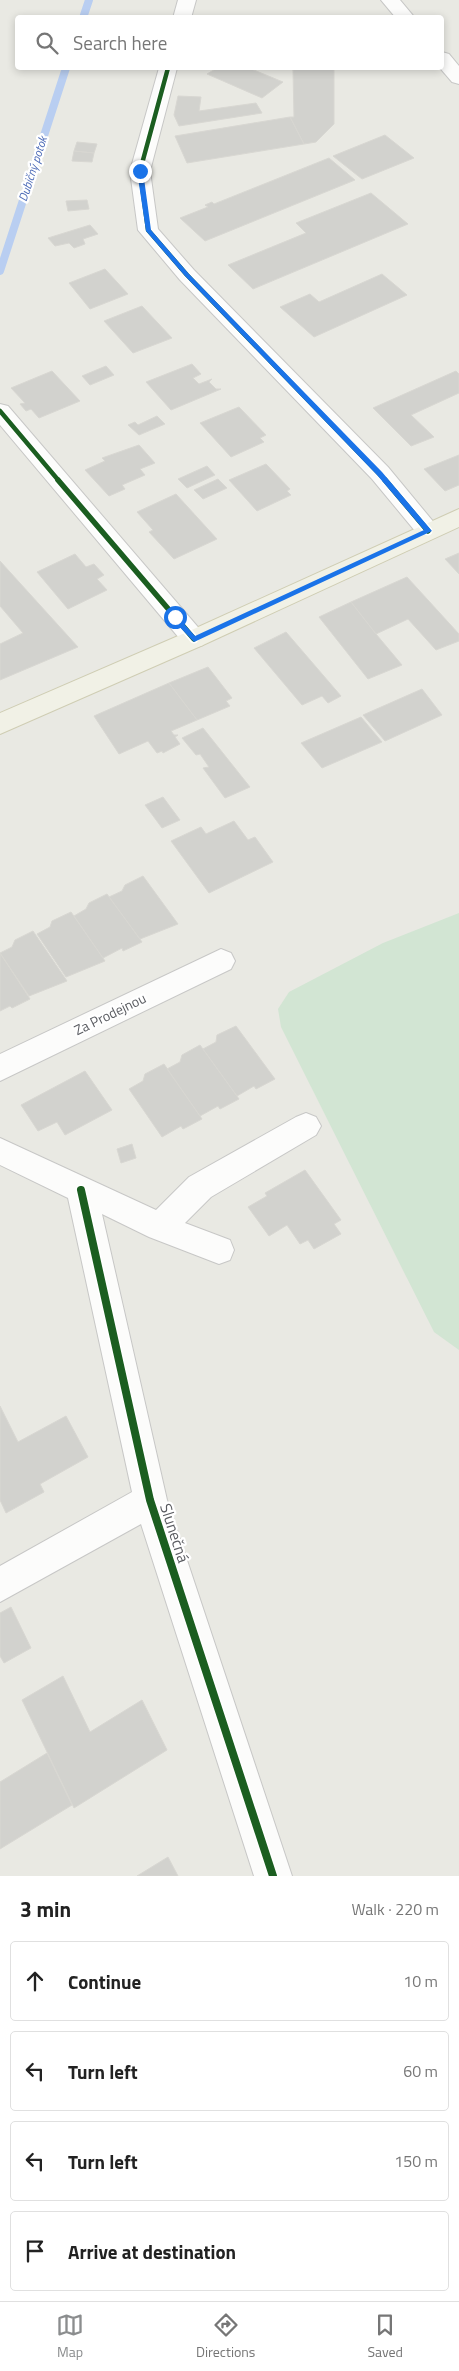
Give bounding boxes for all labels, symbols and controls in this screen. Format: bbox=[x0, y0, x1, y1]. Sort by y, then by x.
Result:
search box bbox=[15, 15, 444, 70]
text: Search here bbox=[73, 28, 167, 57]
icon: search bbox=[33, 29, 61, 57]
water label: Dubičný potok bbox=[13, 132, 52, 204]
route end bbox=[129, 160, 152, 183]
route start bbox=[164, 606, 187, 629]
street label: Za Prodejnou bbox=[70, 987, 149, 1040]
street label: Slunečná bbox=[154, 1500, 196, 1566]
text: 3 min bbox=[20, 1893, 71, 1925]
text: Walk · 220 m bbox=[351, 1897, 439, 1921]
icon: ahead bbox=[21, 1967, 49, 1995]
text: Continue bbox=[68, 1967, 141, 1996]
text: 10 m bbox=[403, 1969, 438, 1993]
icon: left bbox=[21, 2057, 49, 2085]
text: Turn left bbox=[68, 2057, 138, 2086]
text: 60 m bbox=[403, 2059, 438, 2083]
icon: left bbox=[21, 2147, 49, 2175]
text: Turn left bbox=[68, 2147, 138, 2176]
text: 150 m bbox=[394, 2149, 438, 2173]
icon: arrive bbox=[21, 2237, 49, 2265]
text: Arrive at destination bbox=[68, 2237, 236, 2266]
tab: Map bbox=[56, 2311, 84, 2362]
tab: Directions bbox=[196, 2311, 255, 2362]
tab: Saved bbox=[367, 2311, 403, 2362]

